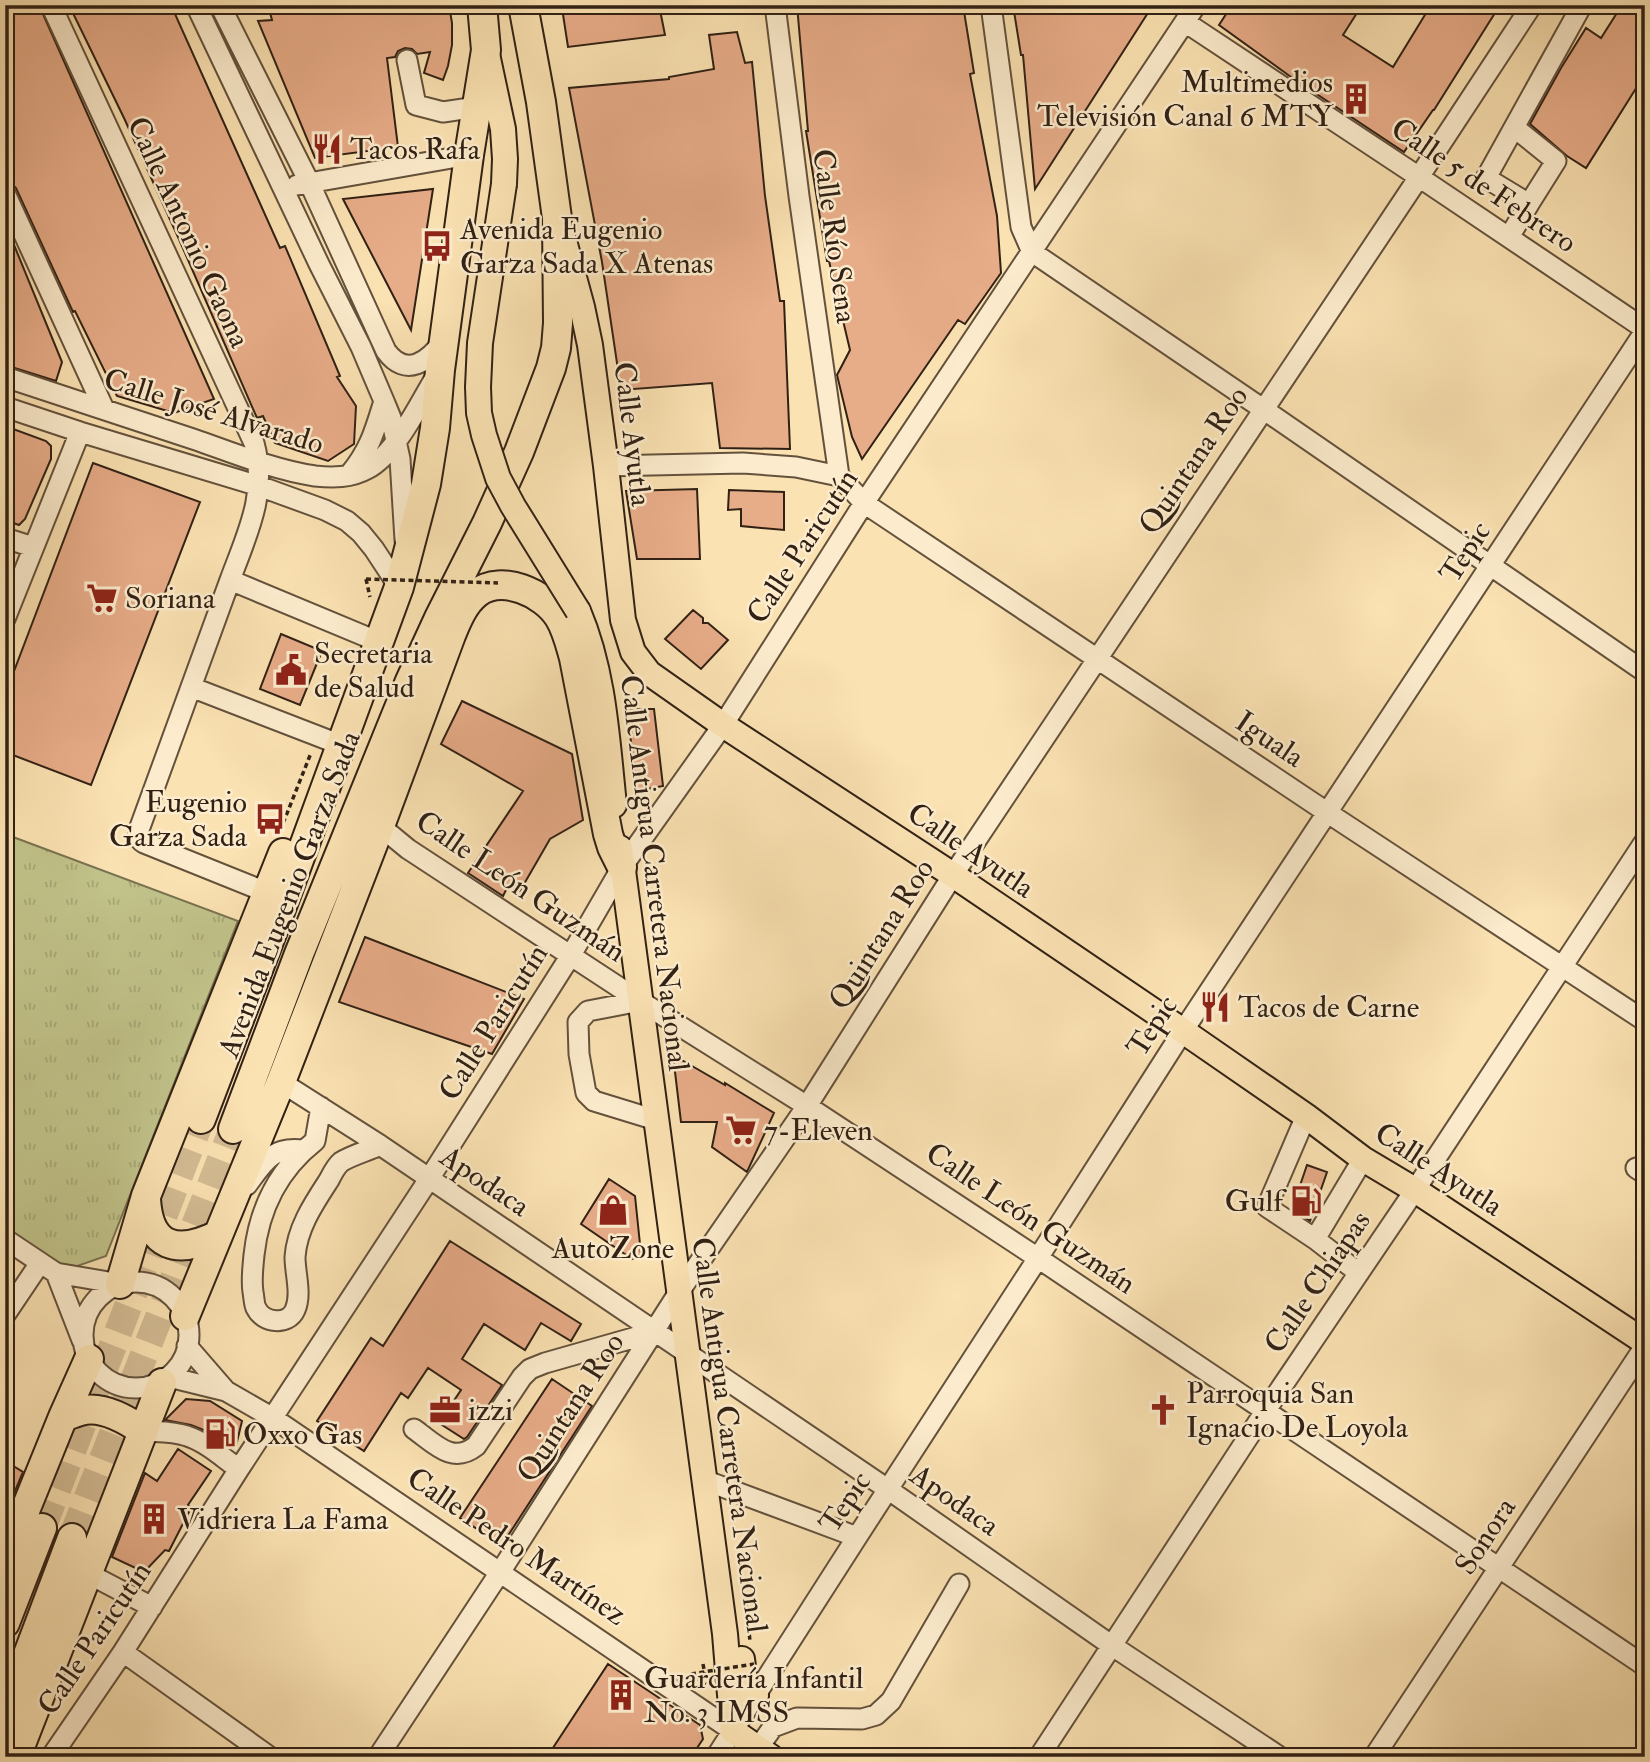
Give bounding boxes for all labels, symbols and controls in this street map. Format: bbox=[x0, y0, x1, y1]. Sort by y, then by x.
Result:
place label: Multimedios Televisión Canal 6 MTY bbox=[1037, 64, 1334, 135]
building icon: Multimedios Televisión Canal 6 MTY bbox=[1339, 82, 1373, 116]
street label: Calle 5 de Febrero bbox=[1384, 110, 1584, 261]
street label: Calle Antonio Gaona bbox=[119, 111, 259, 354]
place label: Tacos Rafa bbox=[350, 131, 481, 168]
restaurant icon: Tacos Rafa bbox=[310, 132, 344, 166]
street label: Calle Río Sena bbox=[804, 147, 865, 326]
place label: Avenida Eugenio Garza Sada X Atenas bbox=[459, 211, 713, 282]
bus stop icon: Avenida Eugenio Garza Sada X Atenas bbox=[420, 229, 454, 263]
street label: Calle José Alvarado bbox=[99, 360, 328, 462]
street label: Calle Ayutla bbox=[605, 360, 660, 509]
street label: Quintana Roo bbox=[1130, 379, 1256, 541]
street label: Calle Paricutín bbox=[739, 462, 866, 631]
street label: Tepic bbox=[1432, 515, 1499, 590]
place label: Soriana bbox=[125, 580, 216, 617]
supermarket icon: Soriana bbox=[85, 581, 119, 615]
place label: Secretaria de Salud bbox=[314, 635, 433, 706]
public building icon: Secretaria de Salud bbox=[274, 653, 308, 687]
street label: Calle Antigua Carretera Nacional bbox=[612, 673, 697, 1074]
street label: Iguala bbox=[1228, 703, 1312, 776]
street label: Avenida Eugenio Garza Sada bbox=[210, 725, 369, 1064]
place label: Eugenio Garza Sada bbox=[109, 784, 248, 855]
street label: Calle Ayutla bbox=[900, 795, 1042, 907]
bus stop icon: Eugenio Garza Sada bbox=[253, 802, 287, 836]
street label: Calle León Guzmán bbox=[409, 803, 633, 970]
street label: Quintana Roo bbox=[821, 852, 942, 1016]
street label: Calle Paricutín bbox=[431, 937, 556, 1107]
street label: Tepic bbox=[1119, 989, 1186, 1064]
place label: Tacos de Carne bbox=[1238, 989, 1419, 1026]
restaurant icon: Tacos de Carne bbox=[1198, 990, 1232, 1024]
place label: 7-Eleven bbox=[764, 1112, 873, 1149]
supermarket icon: 7-Eleven bbox=[724, 1113, 758, 1147]
street label: Calle Ayutla bbox=[1368, 1114, 1510, 1225]
street label: Calle León Guzmán bbox=[919, 1135, 1143, 1302]
street label: Apodaca bbox=[432, 1138, 537, 1225]
place label: Gulf bbox=[1225, 1183, 1287, 1220]
fuel station icon: Gulf bbox=[1289, 1184, 1323, 1218]
shop icon: AutoZone bbox=[596, 1193, 630, 1227]
street label: Calle Chiapas bbox=[1256, 1204, 1379, 1361]
place label: AutoZone bbox=[551, 1230, 674, 1267]
street label: Calle Antigua Carretera Nacional bbox=[683, 1235, 776, 1635]
street label: Quintana Roo bbox=[509, 1326, 632, 1489]
place label: Parroquia San Ignacio De Loyola bbox=[1186, 1375, 1409, 1446]
place label: izzi bbox=[468, 1392, 513, 1429]
office icon: izzi bbox=[428, 1393, 462, 1427]
church icon: Parroquia San Ignacio De Loyola bbox=[1146, 1393, 1180, 1427]
place label: Oxxo Gas bbox=[243, 1416, 362, 1453]
fuel station icon: Oxxo Gas bbox=[203, 1417, 237, 1451]
street label: Apodaca bbox=[902, 1456, 1007, 1545]
street label: Calle Pedro Martínez bbox=[400, 1459, 634, 1634]
street label: Tepic bbox=[812, 1465, 879, 1540]
street label: Sonora bbox=[1447, 1490, 1524, 1582]
place label: Vidriera La Fama bbox=[177, 1501, 389, 1538]
building icon: Vidriera La Fama bbox=[137, 1502, 171, 1536]
street label: Calle Paricutín bbox=[30, 1554, 159, 1722]
place label: Guardería Infantil No. 3 IMSS bbox=[644, 1660, 864, 1731]
building icon: Guardería Infantil No. 3 IMSS bbox=[604, 1678, 638, 1712]

